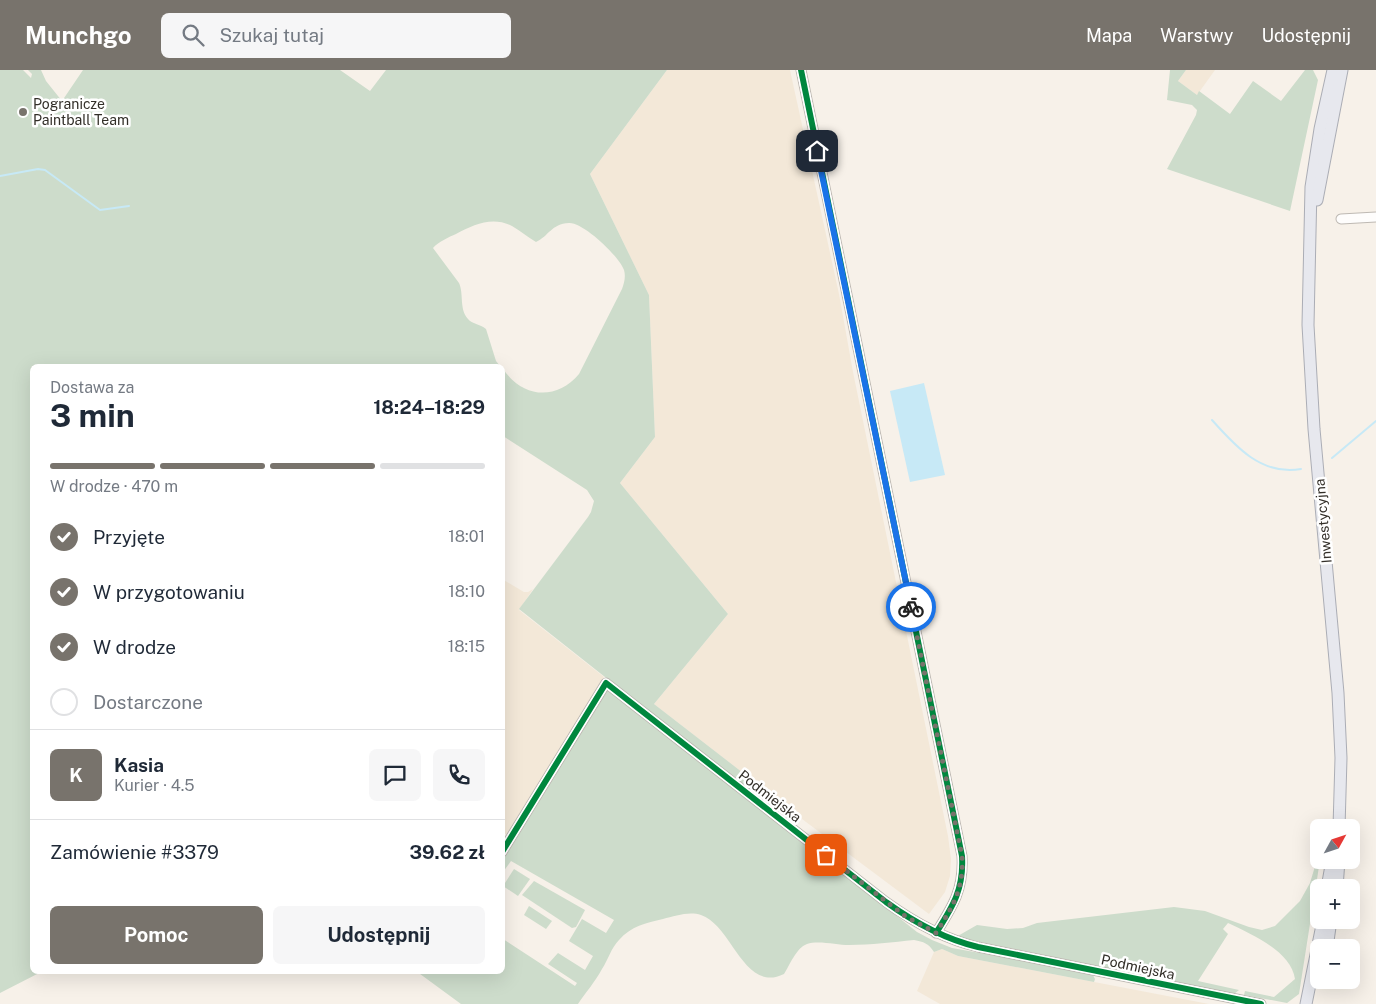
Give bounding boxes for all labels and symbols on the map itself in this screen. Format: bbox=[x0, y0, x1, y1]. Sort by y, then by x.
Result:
place label: Pogranicze Paintball Team bbox=[33, 96, 129, 128]
marker: Pogranicze Paintball Team bbox=[17, 106, 29, 118]
pin bbox=[796, 130, 838, 172]
street label: Inwestycyjna bbox=[1311, 478, 1335, 564]
courier bbox=[886, 582, 936, 632]
street label: Podmiejska bbox=[736, 767, 804, 825]
north arrow bbox=[1310, 819, 1360, 869]
pin bbox=[805, 834, 847, 876]
street label: Podmiejska bbox=[1100, 951, 1176, 983]

